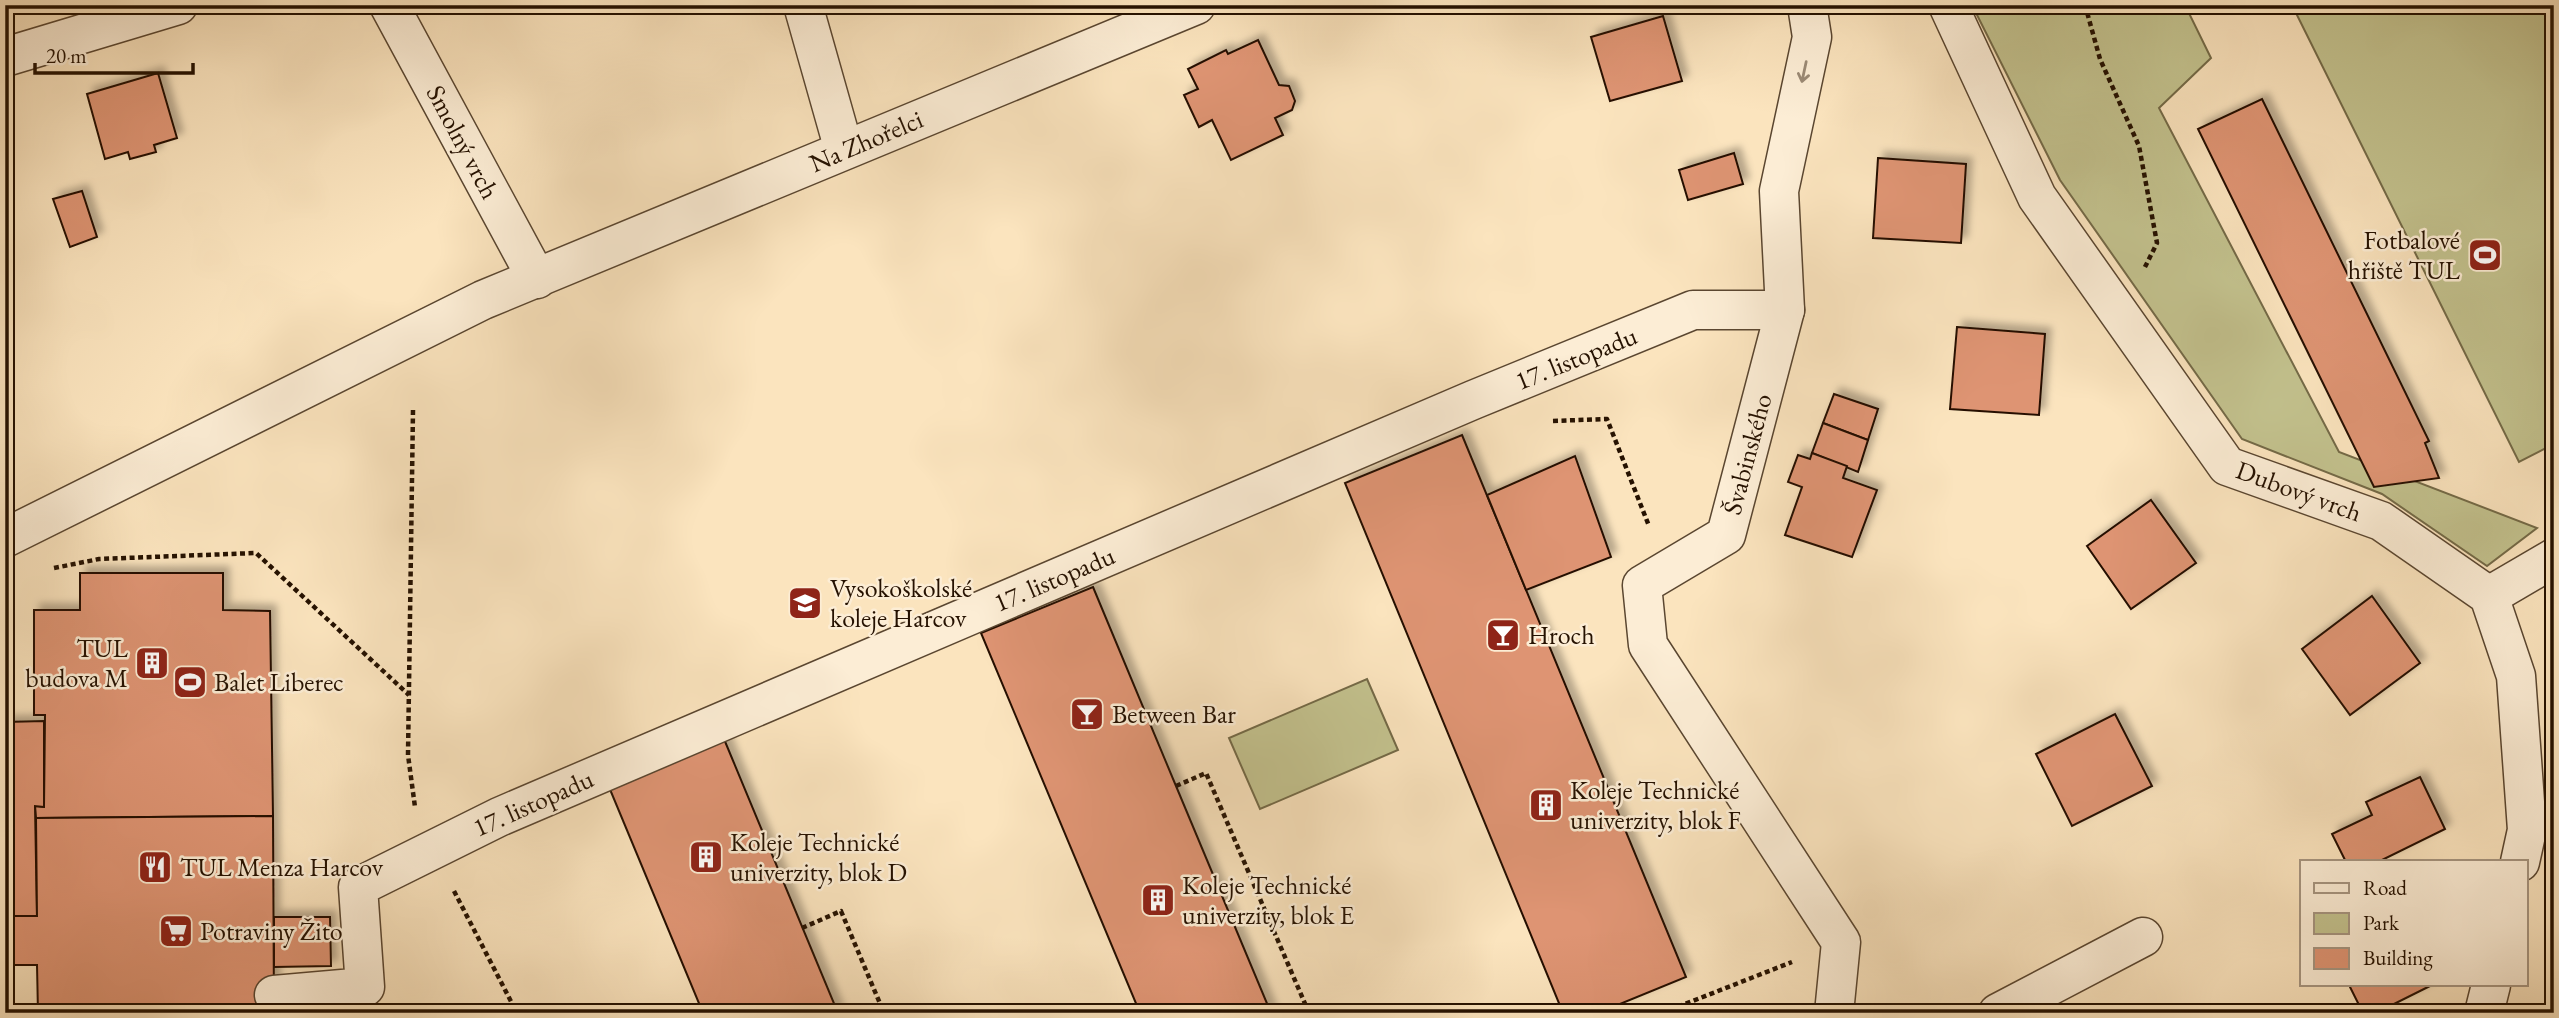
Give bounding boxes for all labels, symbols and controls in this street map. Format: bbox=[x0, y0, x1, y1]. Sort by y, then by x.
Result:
scale bar bbox=[35, 32, 192, 76]
text: 20 m bbox=[46, 42, 87, 69]
one-way arrow bbox=[1797, 60, 1811, 83]
street label: Smolný vrch bbox=[419, 79, 507, 205]
street label: Na Zhořelci bbox=[804, 102, 928, 180]
place label: Fotbalové hřiště TUL bbox=[2348, 223, 2460, 287]
sports icon: Fotbalové hřiště TUL bbox=[2466, 236, 2504, 274]
street label: 17. listopadu bbox=[1510, 318, 1642, 398]
street label: Švabinského bbox=[1715, 390, 1779, 518]
street label: Dubový vrch bbox=[2232, 453, 2366, 529]
street label: 17. listopadu bbox=[988, 538, 1120, 620]
place label: Vysokoškolské koleje Harcov bbox=[830, 571, 972, 635]
school or university icon: Vysokoškolské koleje Harcov bbox=[786, 584, 824, 622]
bar icon: Hroch bbox=[1484, 616, 1522, 654]
place label: Hroch bbox=[1528, 618, 1595, 652]
place label: TUL budova M bbox=[25, 631, 128, 695]
building icon: TUL budova M bbox=[133, 644, 171, 682]
sports icon: Balet Liberec bbox=[171, 663, 209, 701]
place label: Balet Liberec bbox=[214, 665, 344, 699]
bar icon: Between Bar bbox=[1068, 695, 1106, 733]
place label: Between Bar bbox=[1112, 697, 1236, 731]
street label: 17. listopadu bbox=[467, 761, 599, 845]
place label: Koleje Technické univerzity, blok F bbox=[1570, 773, 1741, 837]
building icon: Koleje Technické univerzity, blok F bbox=[1527, 786, 1565, 824]
place label: Koleje Technické univerzity, blok D bbox=[730, 825, 907, 889]
building icon: Koleje Technické univerzity, blok D bbox=[687, 838, 725, 876]
restaurant icon: TUL Menza Harcov bbox=[136, 848, 174, 886]
place label: TUL Menza Harcov bbox=[180, 850, 384, 884]
legend bbox=[2300, 860, 2528, 986]
place label: Koleje Technické univerzity, blok E bbox=[1182, 868, 1355, 932]
text: Road bbox=[2363, 874, 2407, 901]
building icon: Koleje Technické univerzity, blok E bbox=[1139, 881, 1177, 919]
text: Park bbox=[2363, 909, 2400, 936]
supermarket icon: Potraviny Žito bbox=[157, 912, 195, 950]
place label: Potraviny Žito bbox=[200, 914, 343, 948]
text: Building bbox=[2363, 944, 2433, 971]

